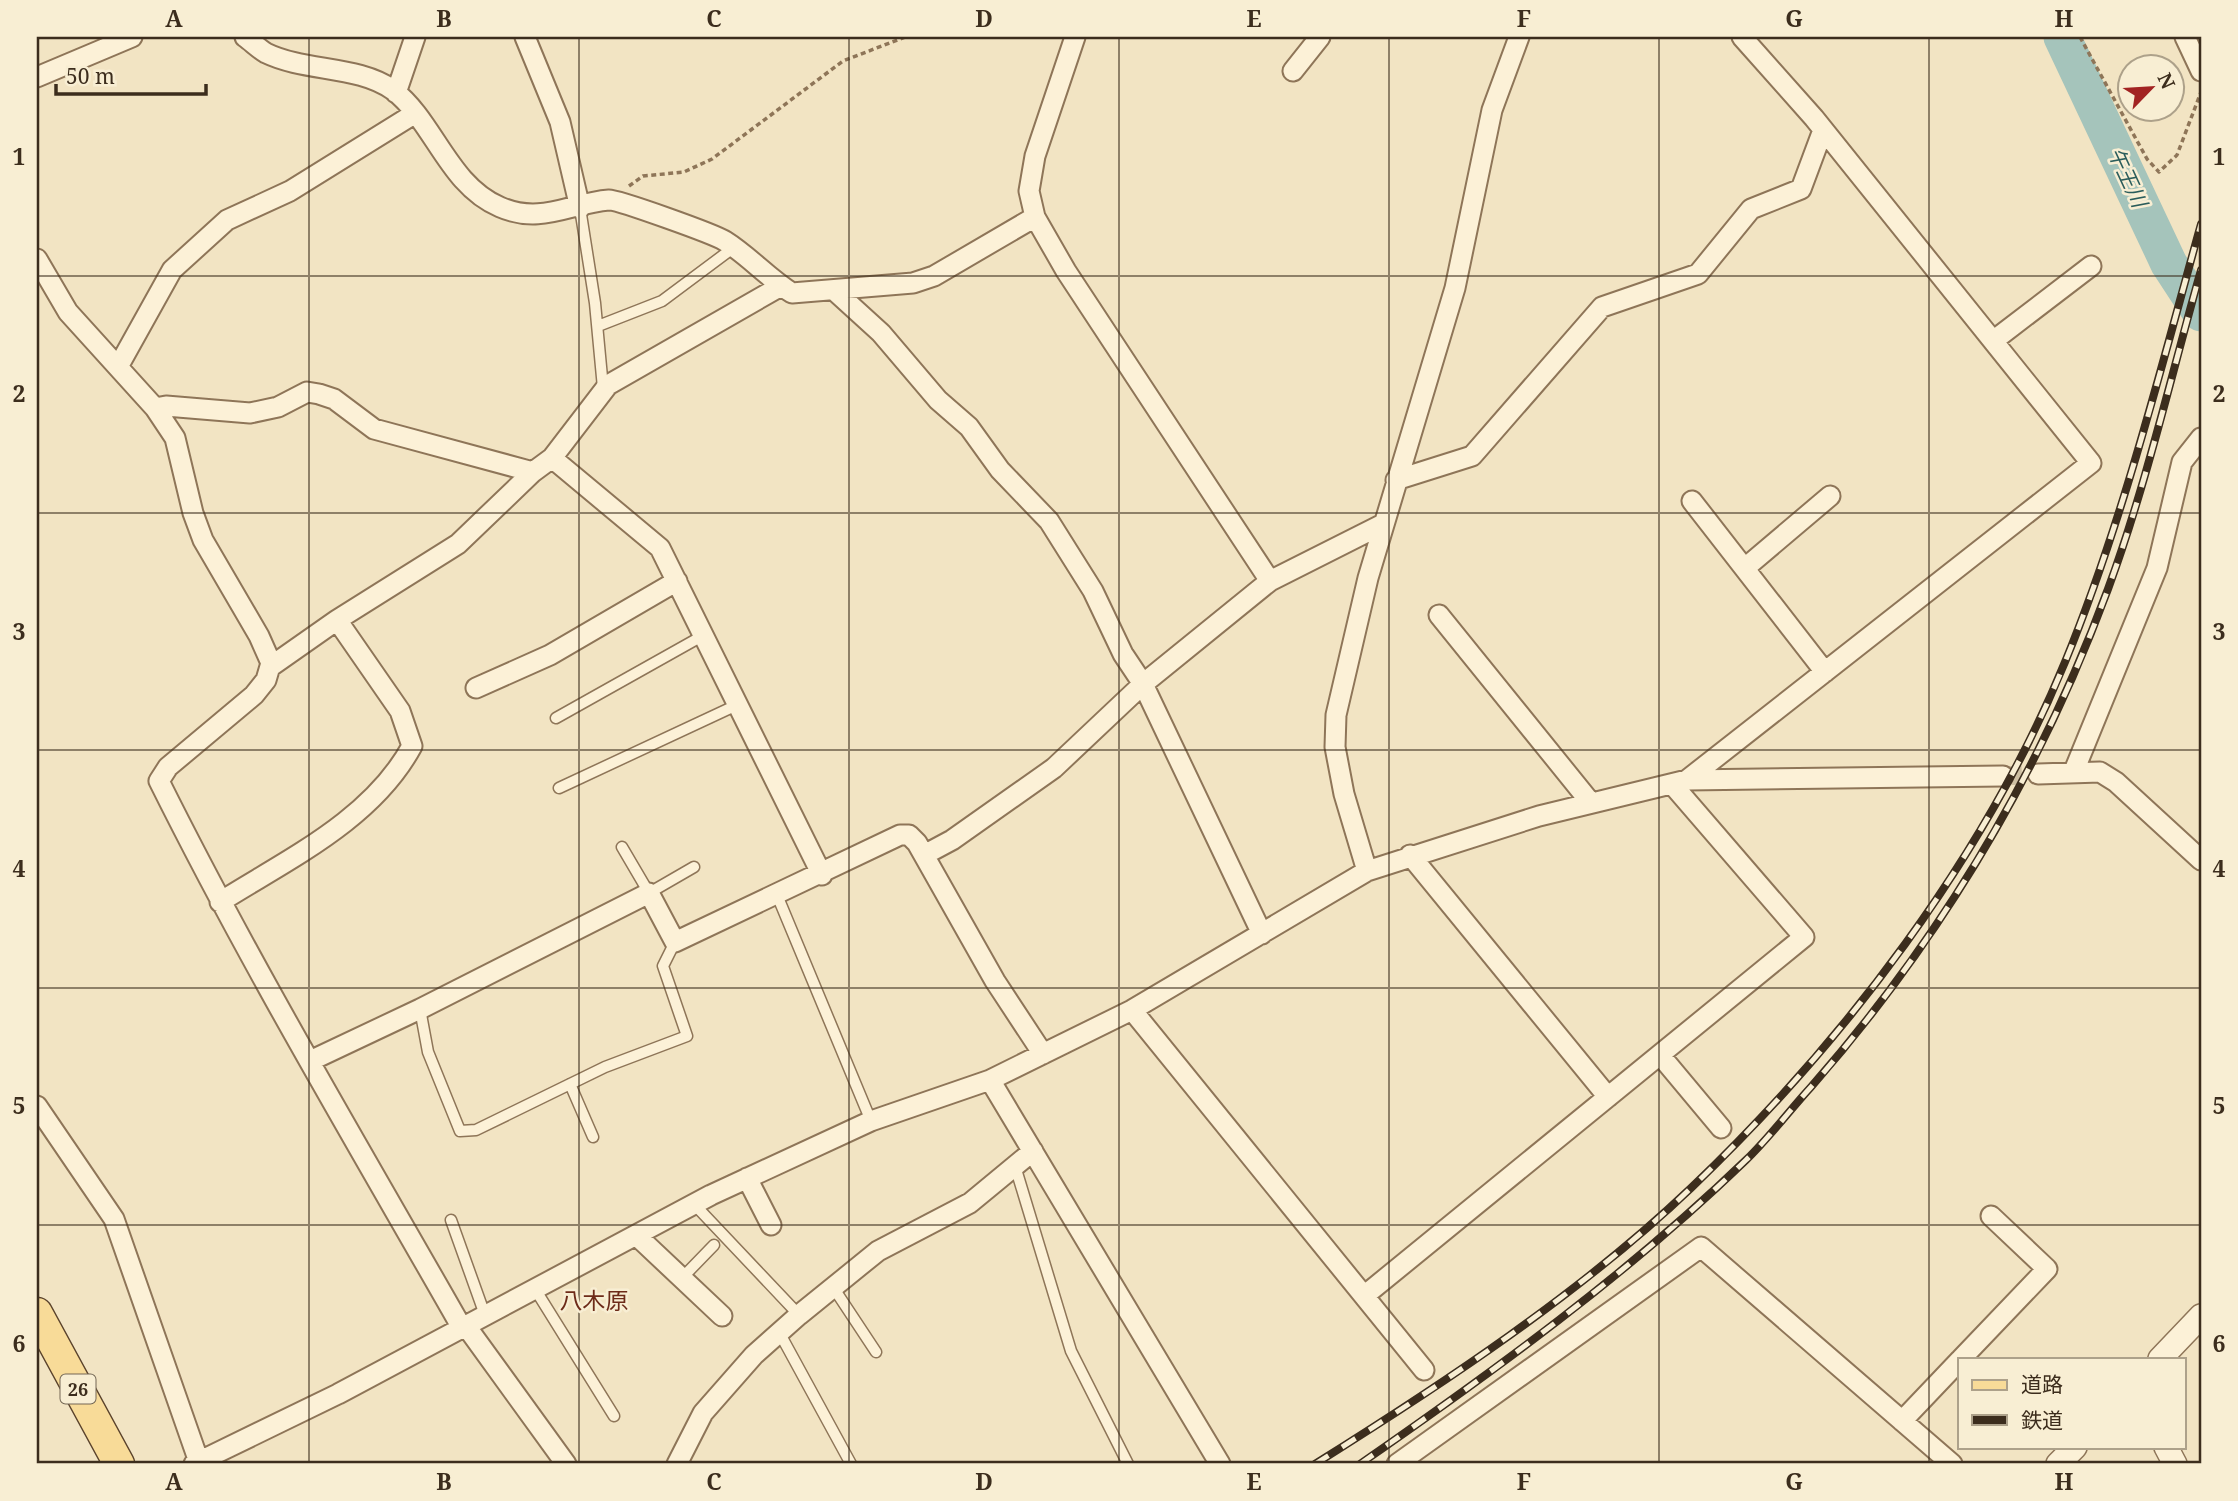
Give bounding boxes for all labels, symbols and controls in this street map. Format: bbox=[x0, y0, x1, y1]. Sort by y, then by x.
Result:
text: A bbox=[165, 2, 183, 34]
text: B bbox=[436, 2, 452, 34]
text: C bbox=[706, 2, 722, 34]
text: D bbox=[975, 2, 993, 34]
text: E bbox=[1246, 2, 1262, 34]
text: F bbox=[1517, 2, 1531, 34]
text: G bbox=[1785, 2, 1803, 34]
text: H bbox=[2055, 2, 2074, 34]
scale bar bbox=[56, 52, 206, 96]
north arrow bbox=[2116, 52, 2186, 122]
text: 50 m bbox=[66, 62, 115, 90]
text: N bbox=[2151, 69, 2181, 93]
text: 1 bbox=[13, 140, 26, 172]
text: 1 bbox=[2213, 140, 2226, 172]
water label: 午王川 bbox=[2102, 143, 2155, 213]
text: 2 bbox=[13, 377, 26, 409]
text: 2 bbox=[2213, 377, 2226, 409]
text: 3 bbox=[13, 615, 26, 647]
text: 3 bbox=[2213, 615, 2226, 647]
text: 4 bbox=[13, 852, 26, 884]
text: 4 bbox=[2213, 852, 2226, 884]
text: 5 bbox=[13, 1089, 26, 1121]
text: 5 bbox=[2213, 1089, 2226, 1121]
district label: 八木原 bbox=[560, 1284, 629, 1316]
text: 6 bbox=[13, 1327, 26, 1359]
text: 6 bbox=[2213, 1327, 2226, 1359]
legend bbox=[1958, 1358, 2186, 1448]
text: 道路 bbox=[2021, 1370, 2063, 1398]
road number: 26 bbox=[60, 1374, 96, 1404]
text: 鉄道 bbox=[2021, 1406, 2063, 1434]
text: A bbox=[165, 1465, 183, 1497]
text: B bbox=[436, 1465, 452, 1497]
text: C bbox=[706, 1465, 722, 1497]
text: D bbox=[975, 1465, 993, 1497]
text: E bbox=[1246, 1465, 1262, 1497]
text: F bbox=[1517, 1465, 1531, 1497]
text: G bbox=[1785, 1465, 1803, 1497]
text: H bbox=[2055, 1465, 2074, 1497]

